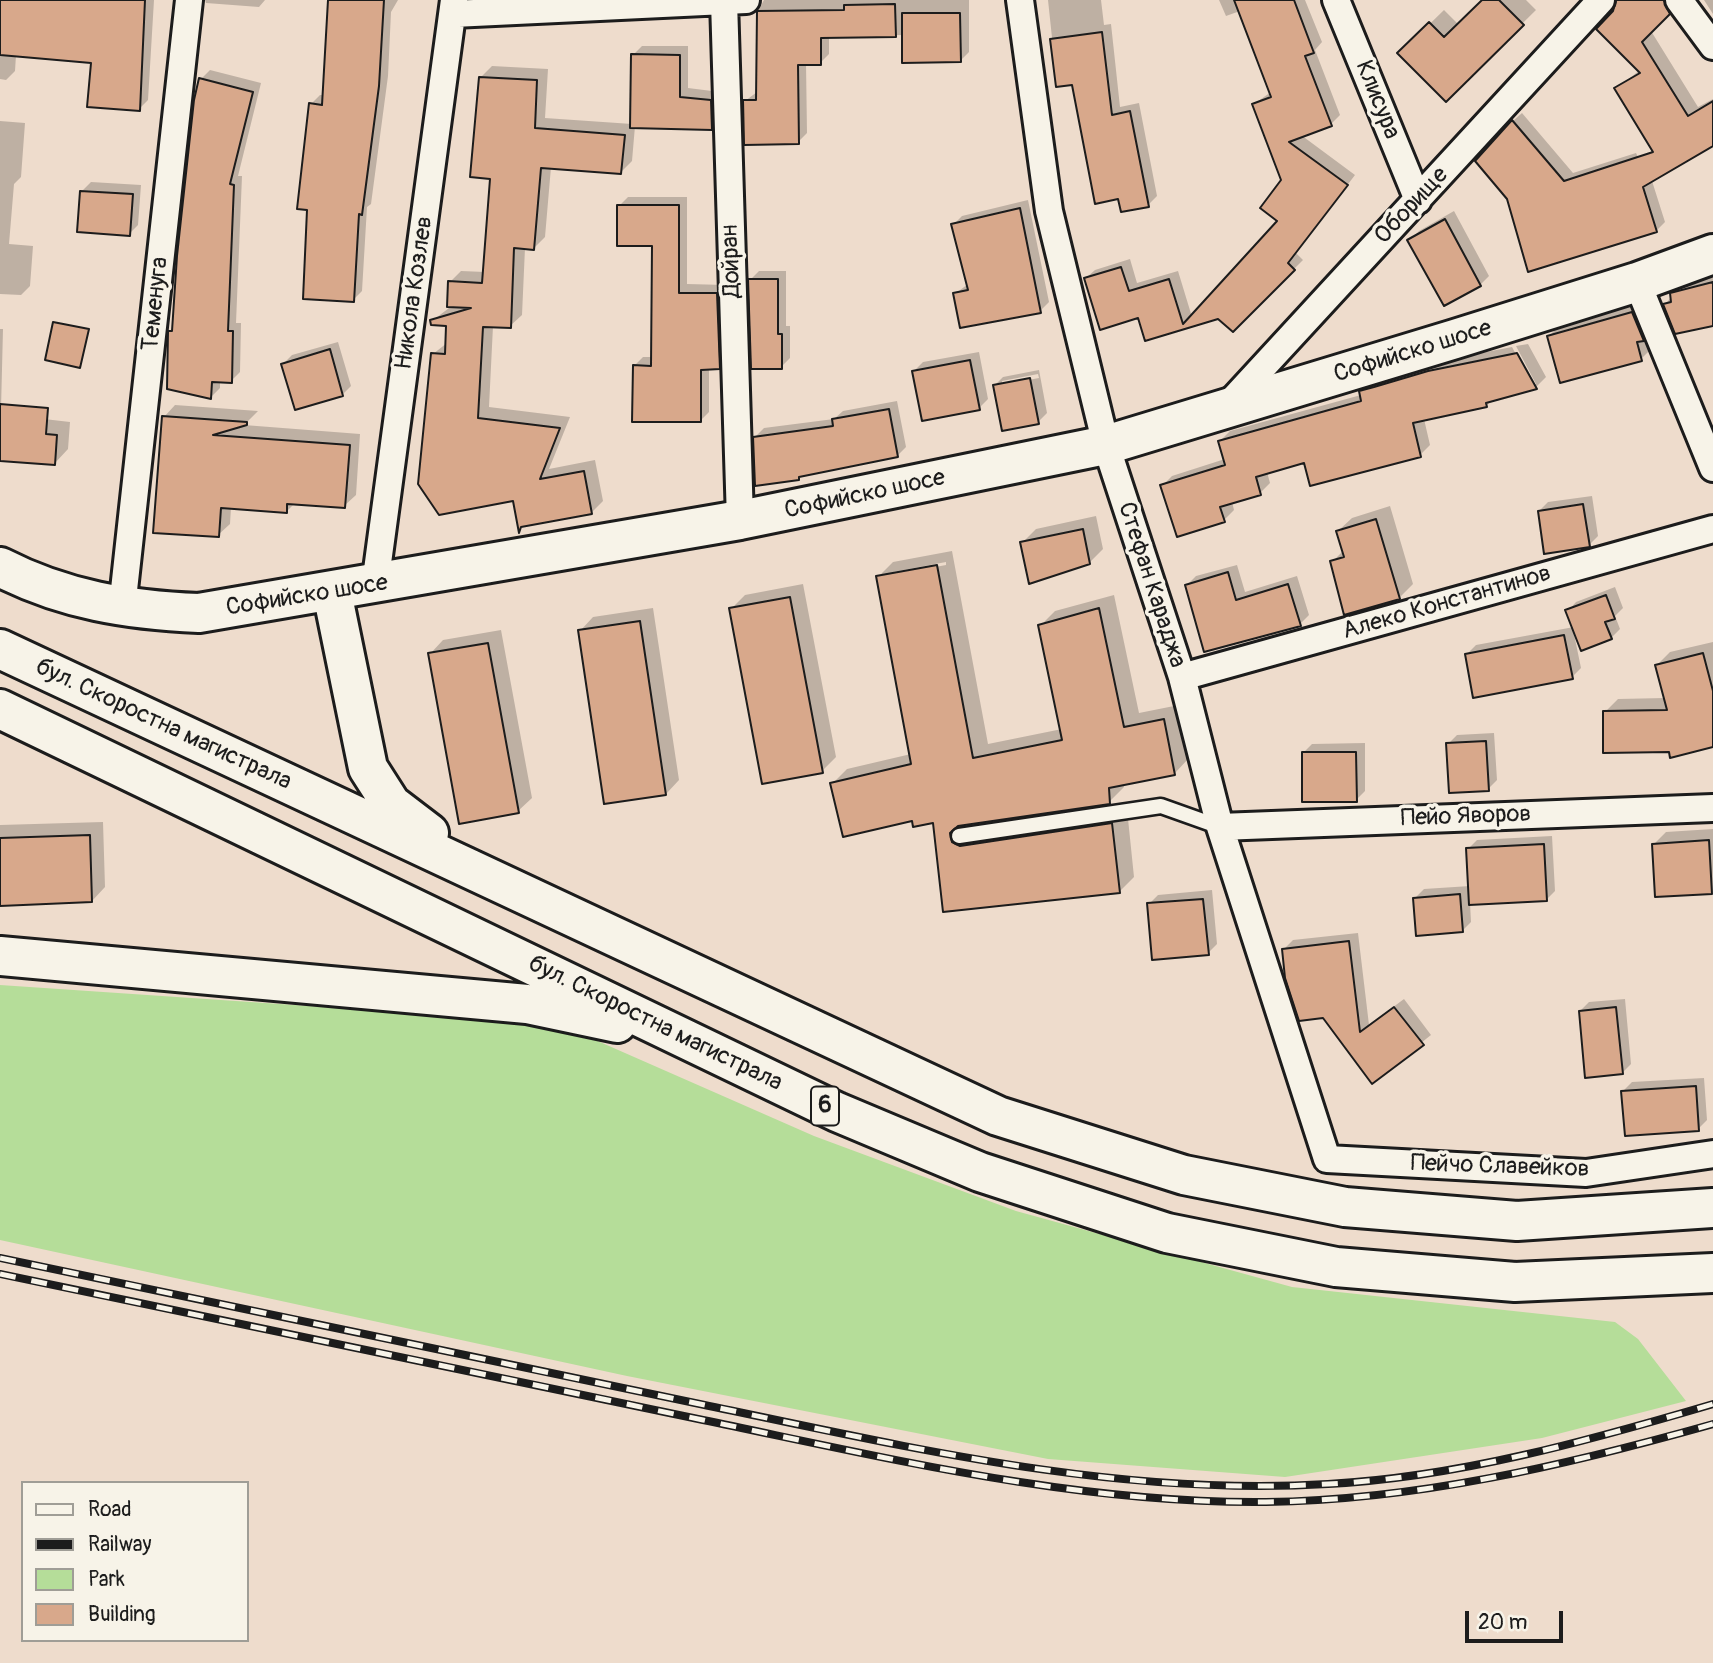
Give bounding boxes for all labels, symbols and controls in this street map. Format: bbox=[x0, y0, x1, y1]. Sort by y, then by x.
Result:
street label: Клисура bbox=[1348, 57, 1406, 143]
street label: Оборище bbox=[1369, 161, 1455, 251]
street label: Никола Козлев bbox=[390, 214, 440, 372]
street label: Дойран bbox=[716, 224, 748, 298]
street label: Теменуга bbox=[137, 256, 175, 352]
street label: Софийско шосе bbox=[1331, 314, 1495, 390]
street label: Софийско шосе bbox=[782, 464, 948, 526]
street label: Стефан Караджа bbox=[1111, 499, 1191, 671]
street label: Алеко Константинов bbox=[1339, 559, 1555, 647]
street label: Софийско шосе bbox=[224, 569, 390, 623]
street label: бул. Скоростна магистрала bbox=[30, 653, 296, 797]
street label: Пейо Яворов bbox=[1400, 800, 1532, 834]
street label: бул. Скоростна магистрала bbox=[523, 950, 787, 1098]
road number: 6 bbox=[811, 1086, 839, 1126]
street label: Пейчо Славейков bbox=[1410, 1149, 1590, 1185]
legend bbox=[21, 1481, 248, 1642]
text: Road bbox=[88, 1496, 132, 1523]
text: Railway bbox=[88, 1531, 152, 1558]
text: Park bbox=[88, 1566, 125, 1593]
scale bar bbox=[1468, 1596, 1566, 1640]
text: Building bbox=[88, 1601, 155, 1628]
text: 20 m bbox=[1478, 1609, 1527, 1636]

